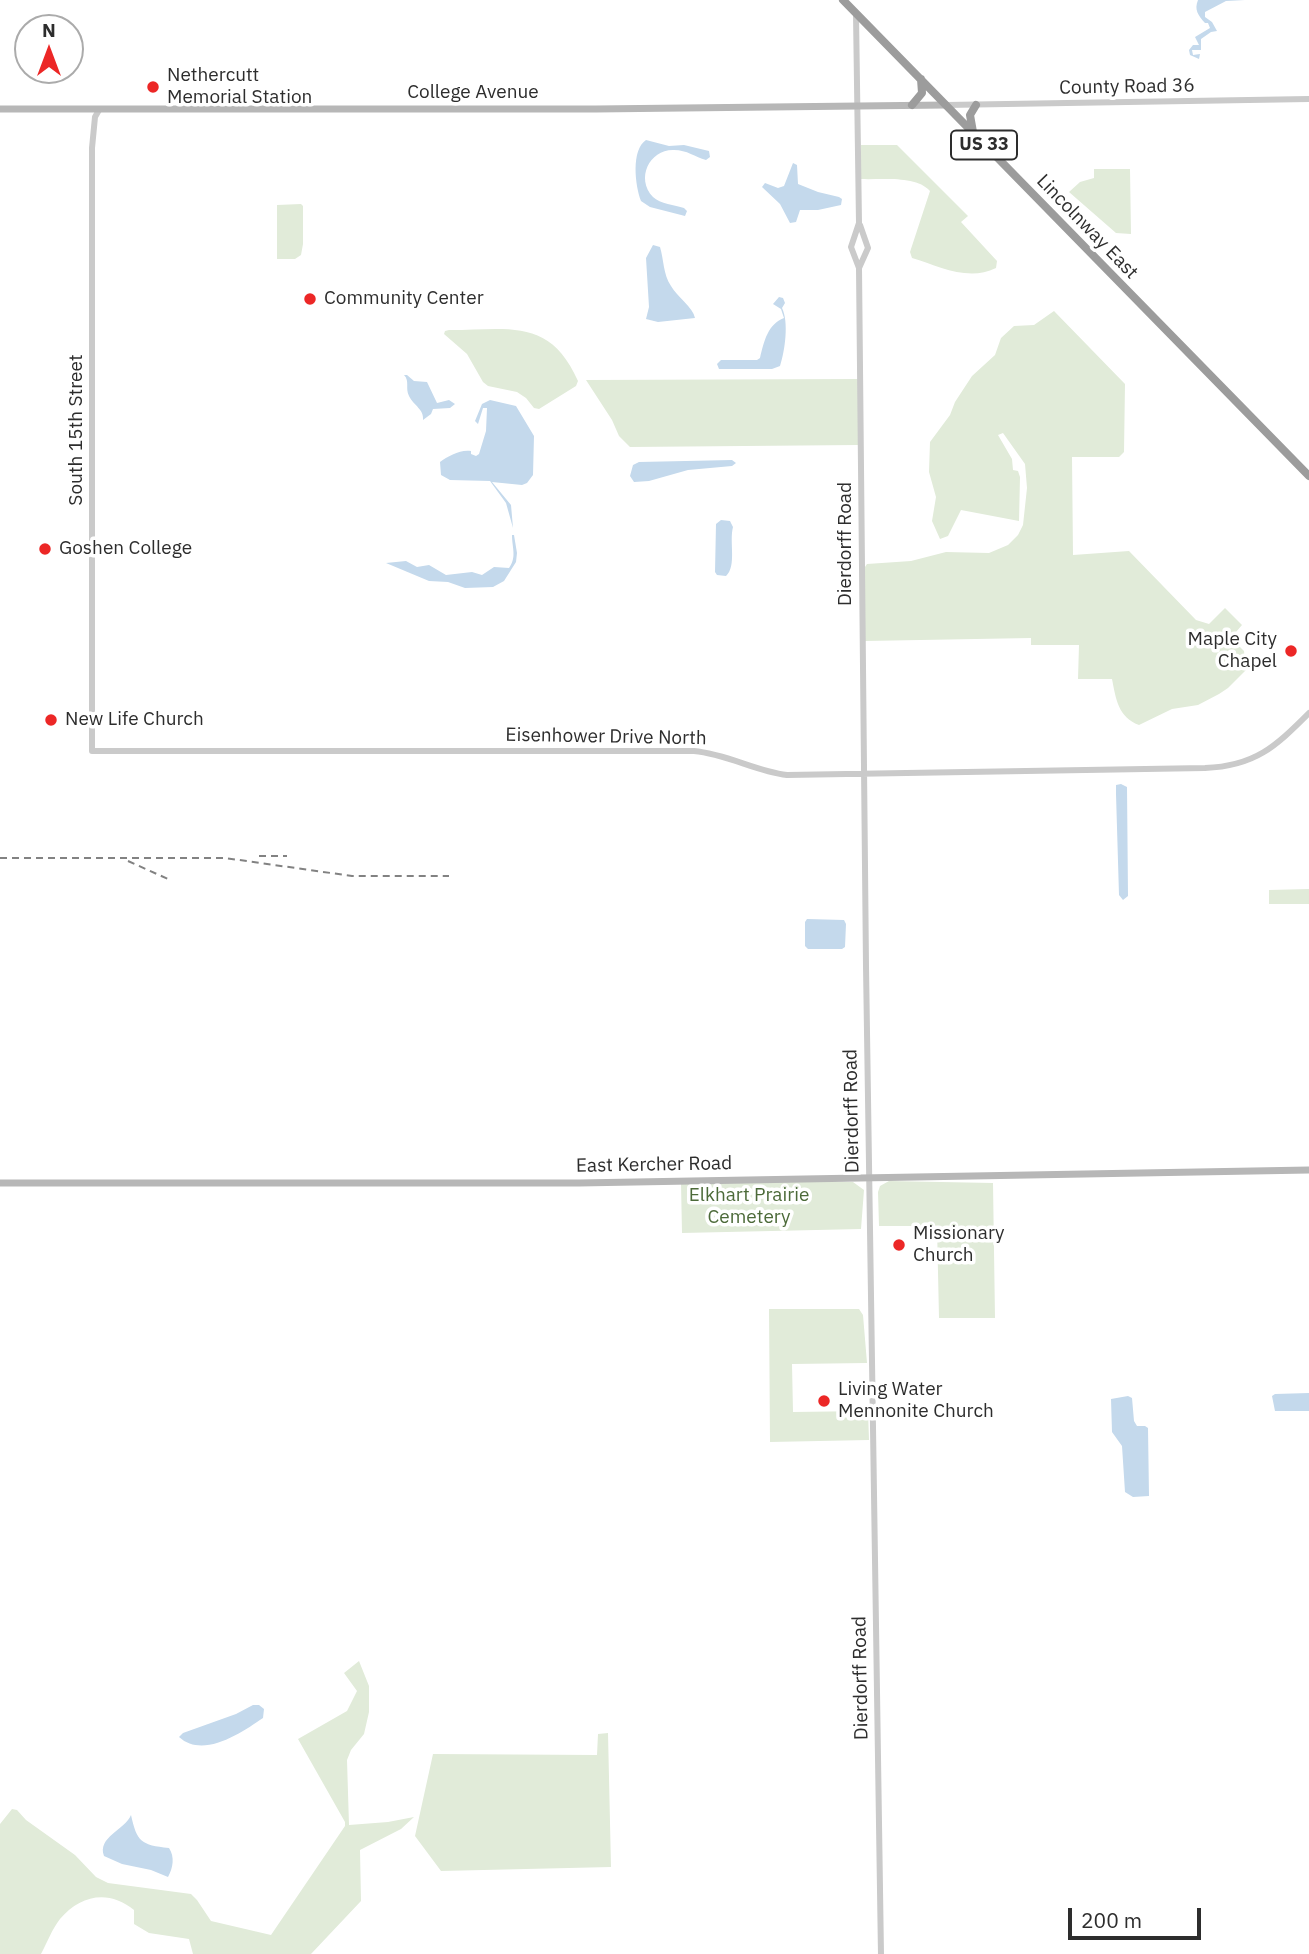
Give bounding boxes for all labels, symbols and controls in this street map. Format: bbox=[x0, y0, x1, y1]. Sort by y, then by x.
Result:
north arrow bbox=[14, 14, 84, 84]
text: N bbox=[42, 18, 56, 42]
place label: Nethercutt Memorial Station bbox=[167, 65, 312, 109]
street label: County Road 36 bbox=[1059, 74, 1195, 100]
marker: Nethercutt Memorial Station bbox=[145, 79, 161, 95]
street label: College Avenue bbox=[407, 82, 539, 104]
road number: US 33 bbox=[951, 130, 1017, 160]
street label: Lincolnway East bbox=[1031, 170, 1143, 284]
place label: Community Center bbox=[324, 288, 484, 310]
marker: Community Center bbox=[302, 291, 318, 307]
street label: South 15th Street bbox=[66, 354, 88, 506]
street label: Dierdorff Road bbox=[835, 482, 857, 606]
place label: Goshen College bbox=[59, 538, 192, 560]
marker: Goshen College bbox=[37, 541, 53, 557]
place label: Maple City Chapel bbox=[1188, 629, 1277, 673]
marker: Maple City Chapel bbox=[1283, 643, 1299, 659]
place label: New Life Church bbox=[65, 709, 204, 731]
marker: New Life Church bbox=[43, 712, 59, 728]
street label: Eisenhower Drive North bbox=[505, 724, 707, 750]
street label: Dierdorff Road bbox=[840, 1049, 864, 1173]
street label: East Kercher Road bbox=[576, 1152, 732, 1178]
park label: Elkhart Prairie Cemetery bbox=[689, 1185, 809, 1229]
place label: Missionary Church bbox=[913, 1223, 1005, 1267]
marker: Missionary Church bbox=[891, 1237, 907, 1253]
place label: Living Water Mennonite Church bbox=[838, 1379, 994, 1423]
marker: Living Water Mennonite Church bbox=[816, 1393, 832, 1409]
street label: Dierdorff Road bbox=[849, 1616, 873, 1740]
scale bar bbox=[1071, 1895, 1204, 1939]
text: 200 m bbox=[1081, 1906, 1142, 1934]

